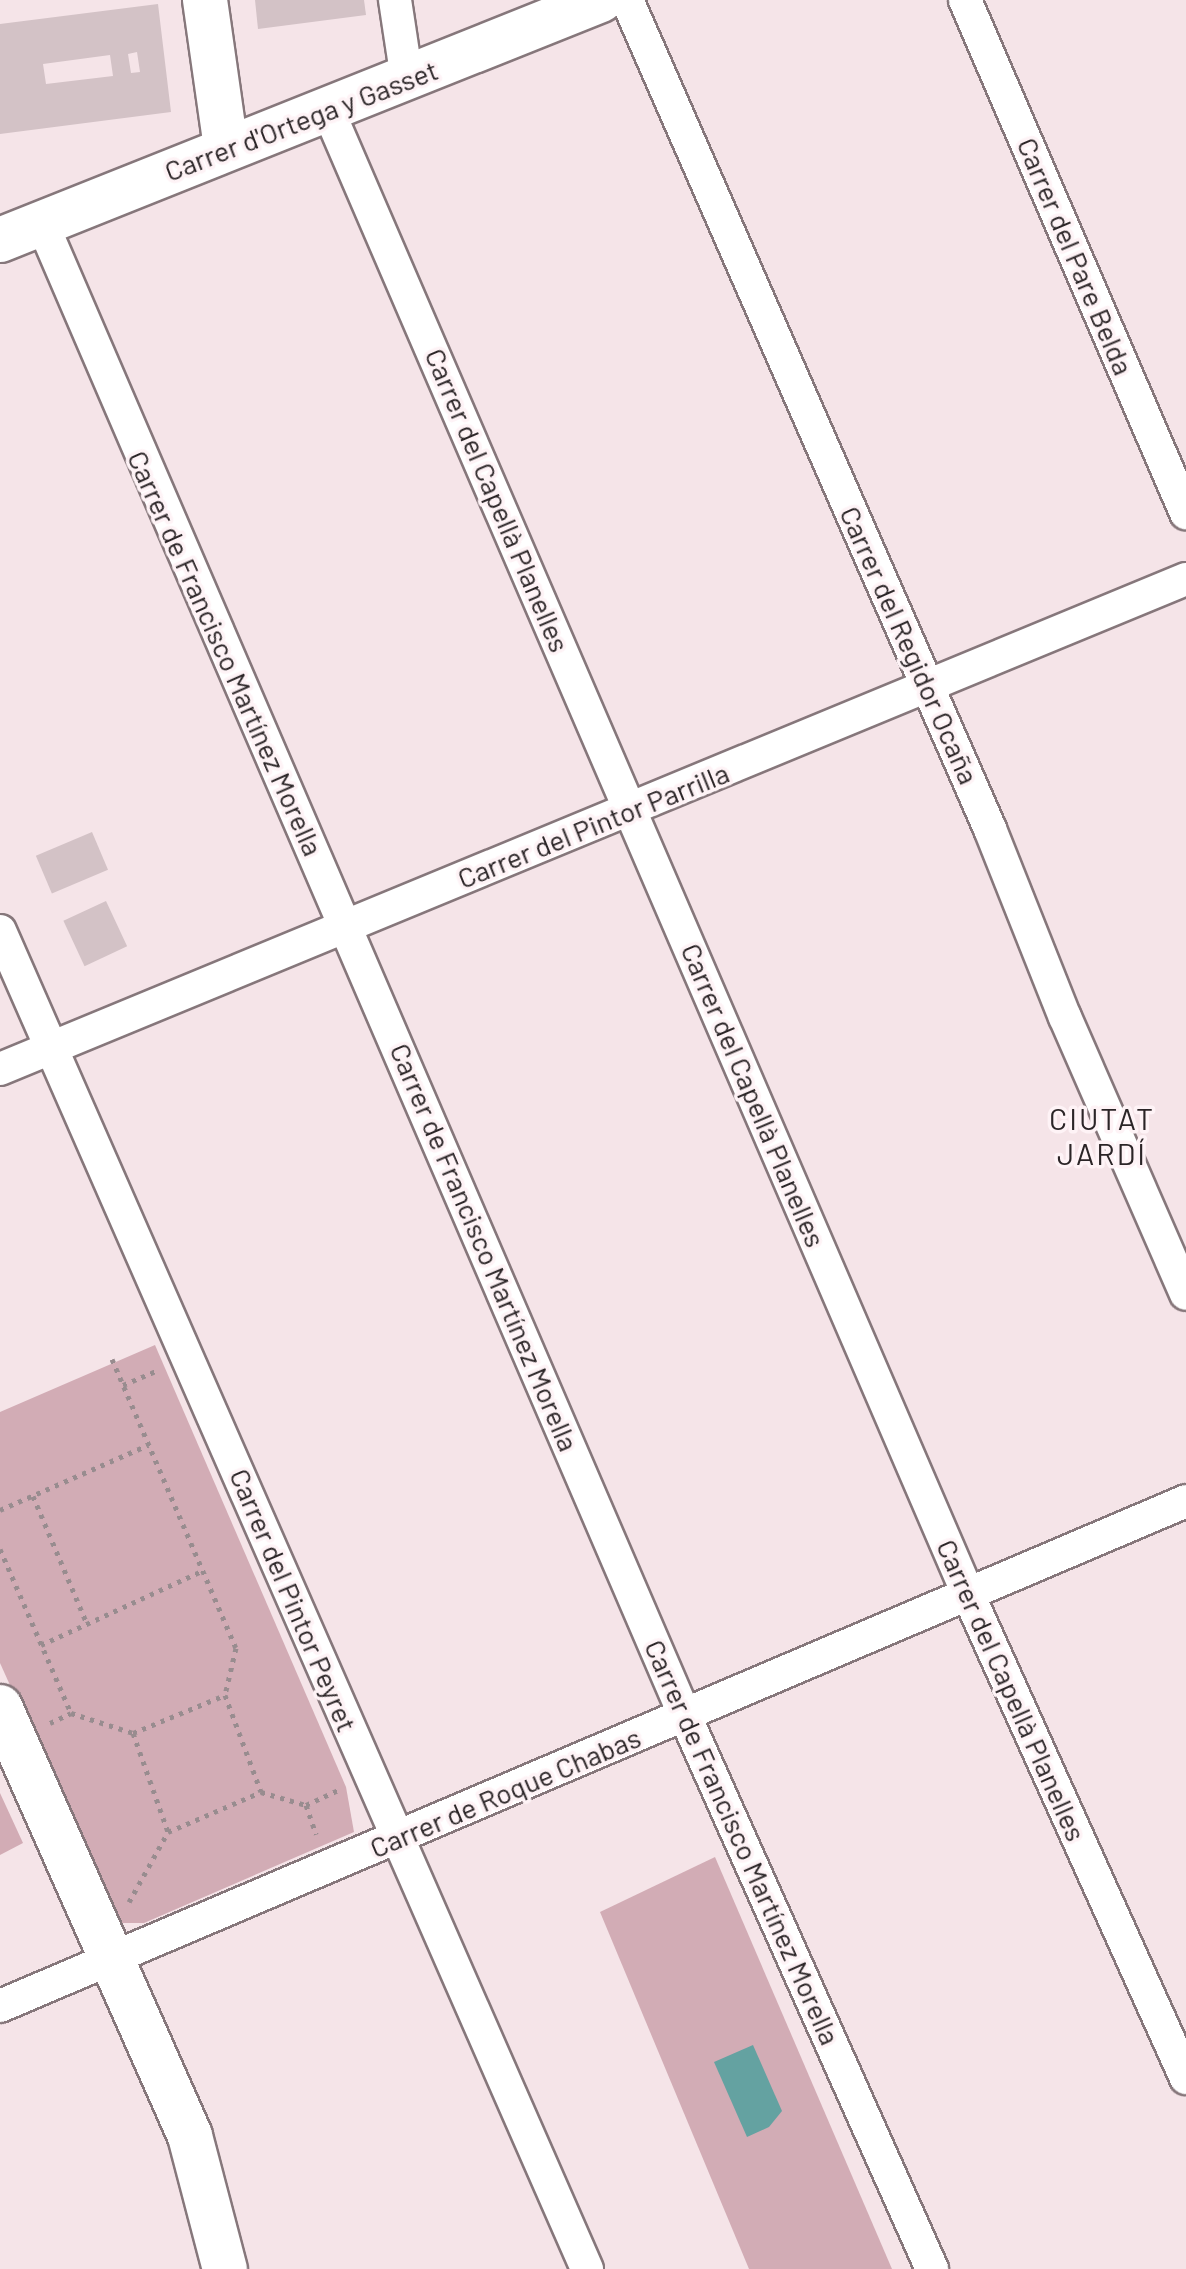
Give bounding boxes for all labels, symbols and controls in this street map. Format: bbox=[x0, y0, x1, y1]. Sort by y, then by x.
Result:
street label: Carrer d'Ortega y Gasset bbox=[160, 52, 442, 188]
street label: Carrer del Pare Belda bbox=[1011, 132, 1141, 380]
street label: Carrer del Capellà Planelles bbox=[419, 343, 577, 657]
street label: Carrer de Francisco Martínez Morella bbox=[121, 445, 331, 861]
street label: Carrer del Regidor Ocaña bbox=[834, 501, 986, 789]
street label: Carrer del Pintor Parrilla bbox=[453, 755, 733, 895]
street label: Carrer del Capellà Planelles bbox=[675, 938, 833, 1252]
street label: Carrer de Francisco Martínez Morella bbox=[384, 1038, 586, 1456]
district label: CIUTAT JARDÍ bbox=[1049, 1100, 1155, 1170]
street label: Carrer del Pintor Peyret bbox=[223, 1463, 365, 1737]
street label: Carrer del Capellà Planelles bbox=[930, 1534, 1094, 1846]
street label: Carrer de Francisco Martínez Morella bbox=[638, 1634, 848, 2050]
street label: Carrer de Roque Chabas bbox=[365, 1720, 645, 1864]

